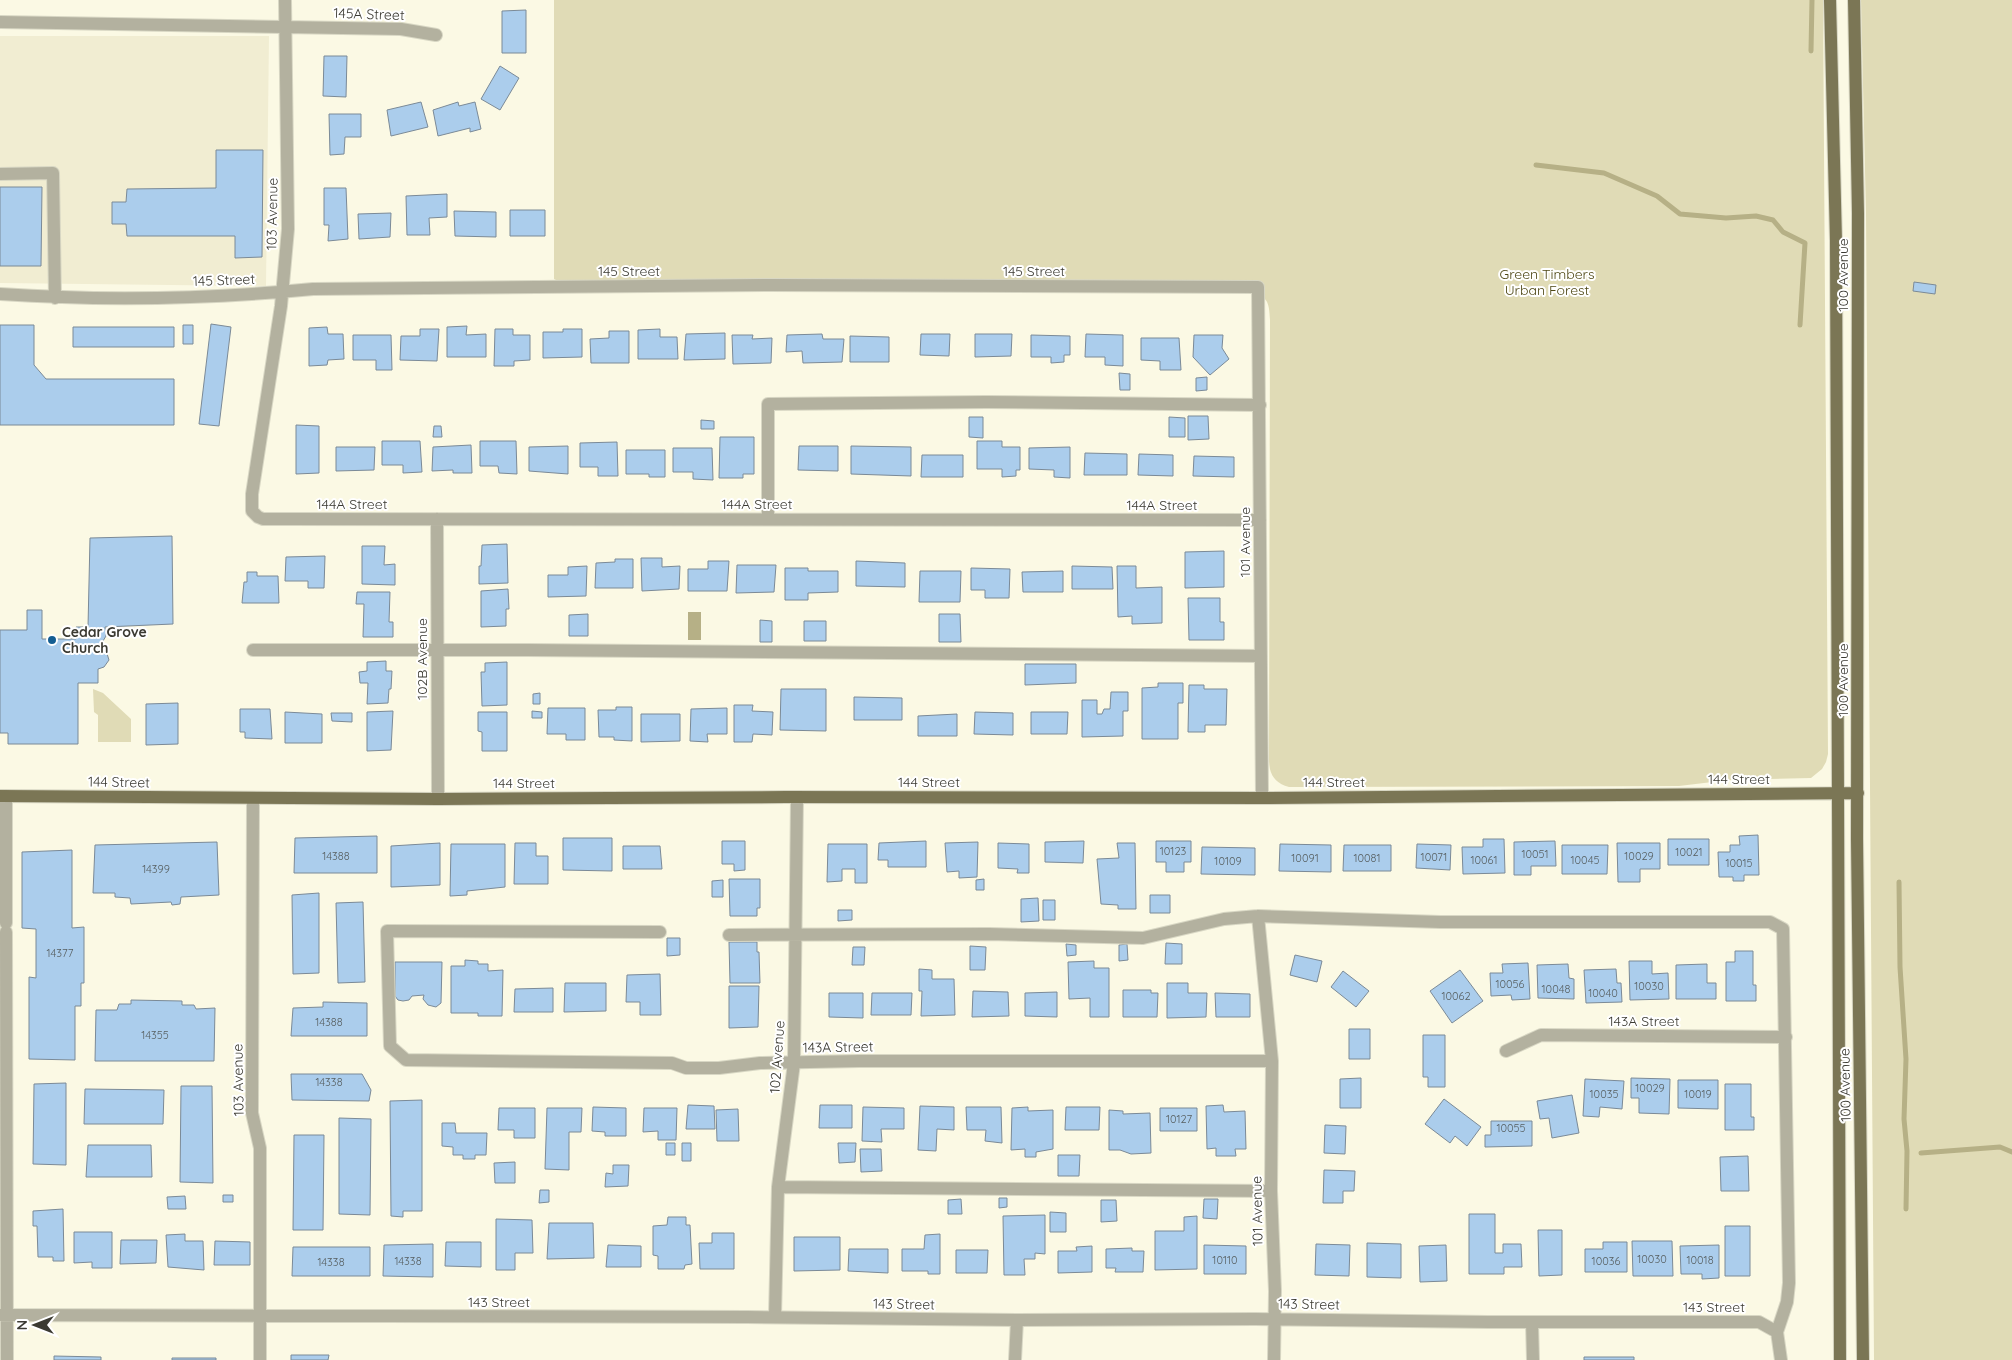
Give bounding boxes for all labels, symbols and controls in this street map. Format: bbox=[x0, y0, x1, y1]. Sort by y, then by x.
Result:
street label: 145A Street bbox=[333, 4, 405, 24]
street label: 103 Avenue bbox=[262, 177, 282, 250]
street label: 100 Avenue bbox=[1834, 238, 1852, 312]
street label: 145 Street bbox=[598, 262, 660, 280]
street label: 145 Street bbox=[1003, 262, 1065, 280]
park label: Green Timbers Urban Forest bbox=[1499, 265, 1595, 299]
street label: 145 Street bbox=[193, 270, 256, 290]
street label: 144A Street bbox=[317, 495, 388, 513]
street label: 144A Street bbox=[722, 495, 793, 513]
street label: 144A Street bbox=[1127, 496, 1198, 514]
street label: 101 Avenue bbox=[1236, 507, 1254, 577]
street label: 102B Avenue bbox=[413, 618, 431, 700]
place label: Cedar Grove Church bbox=[62, 623, 147, 657]
marker: Cedar Grove Church bbox=[46, 634, 58, 646]
street label: 100 Avenue bbox=[1834, 643, 1852, 717]
street label: 144 Street bbox=[1708, 770, 1770, 788]
street label: 144 Street bbox=[88, 772, 150, 792]
street label: 144 Street bbox=[898, 773, 960, 791]
street label: 144 Street bbox=[1303, 773, 1365, 791]
street label: 144 Street bbox=[493, 774, 555, 792]
house number: 10123 bbox=[1160, 844, 1187, 858]
house number: 10021 bbox=[1675, 845, 1703, 859]
house number: 10051 bbox=[1521, 847, 1549, 861]
house number: 14388 bbox=[322, 849, 350, 863]
house number: 10029 bbox=[1624, 849, 1654, 863]
house number: 10071 bbox=[1421, 850, 1447, 864]
house number: 10091 bbox=[1291, 851, 1319, 865]
house number: 10081 bbox=[1353, 851, 1381, 865]
house number: 10061 bbox=[1470, 853, 1498, 867]
house number: 10045 bbox=[1570, 853, 1600, 867]
house number: 10109 bbox=[1214, 854, 1242, 868]
house number: 10015 bbox=[1725, 856, 1753, 870]
house number: 14399 bbox=[142, 862, 170, 876]
house number: 14377 bbox=[47, 946, 74, 960]
house number: 10056 bbox=[1495, 977, 1525, 991]
house number: 10030 bbox=[1634, 979, 1664, 993]
house number: 10048 bbox=[1542, 982, 1571, 996]
house number: 10040 bbox=[1588, 986, 1618, 1000]
house number: 10062 bbox=[1441, 989, 1471, 1003]
street label: 143A Street bbox=[1609, 1012, 1680, 1030]
house number: 14388 bbox=[315, 1015, 343, 1029]
street label: 102 Avenue bbox=[765, 1020, 789, 1094]
house number: 14355 bbox=[141, 1028, 169, 1042]
street label: 143A Street bbox=[802, 1037, 874, 1057]
street label: 103 Avenue bbox=[228, 1043, 248, 1116]
street label: 100 Avenue bbox=[1835, 1048, 1855, 1122]
house number: 14338 bbox=[315, 1075, 343, 1089]
house number: 10029 bbox=[1635, 1081, 1665, 1095]
house number: 10035 bbox=[1590, 1087, 1618, 1101]
house number: 10019 bbox=[1684, 1087, 1712, 1101]
house number: 10127 bbox=[1166, 1112, 1192, 1126]
house number: 10055 bbox=[1496, 1121, 1526, 1135]
street label: 101 Avenue bbox=[1247, 1176, 1267, 1246]
house number: 10030 bbox=[1637, 1252, 1667, 1266]
house number: 10110 bbox=[1212, 1253, 1238, 1267]
house number: 10018 bbox=[1686, 1253, 1714, 1267]
house number: 14338 bbox=[394, 1254, 422, 1268]
house number: 10036 bbox=[1592, 1254, 1621, 1268]
house number: 14338 bbox=[317, 1255, 345, 1269]
street label: 143 Street bbox=[468, 1293, 530, 1311]
street label: 143 Street bbox=[873, 1294, 935, 1314]
street label: 143 Street bbox=[1278, 1294, 1340, 1314]
street label: 143 Street bbox=[1683, 1298, 1745, 1316]
north arrow bbox=[10, 1300, 60, 1350]
text: N bbox=[13, 1320, 31, 1330]

